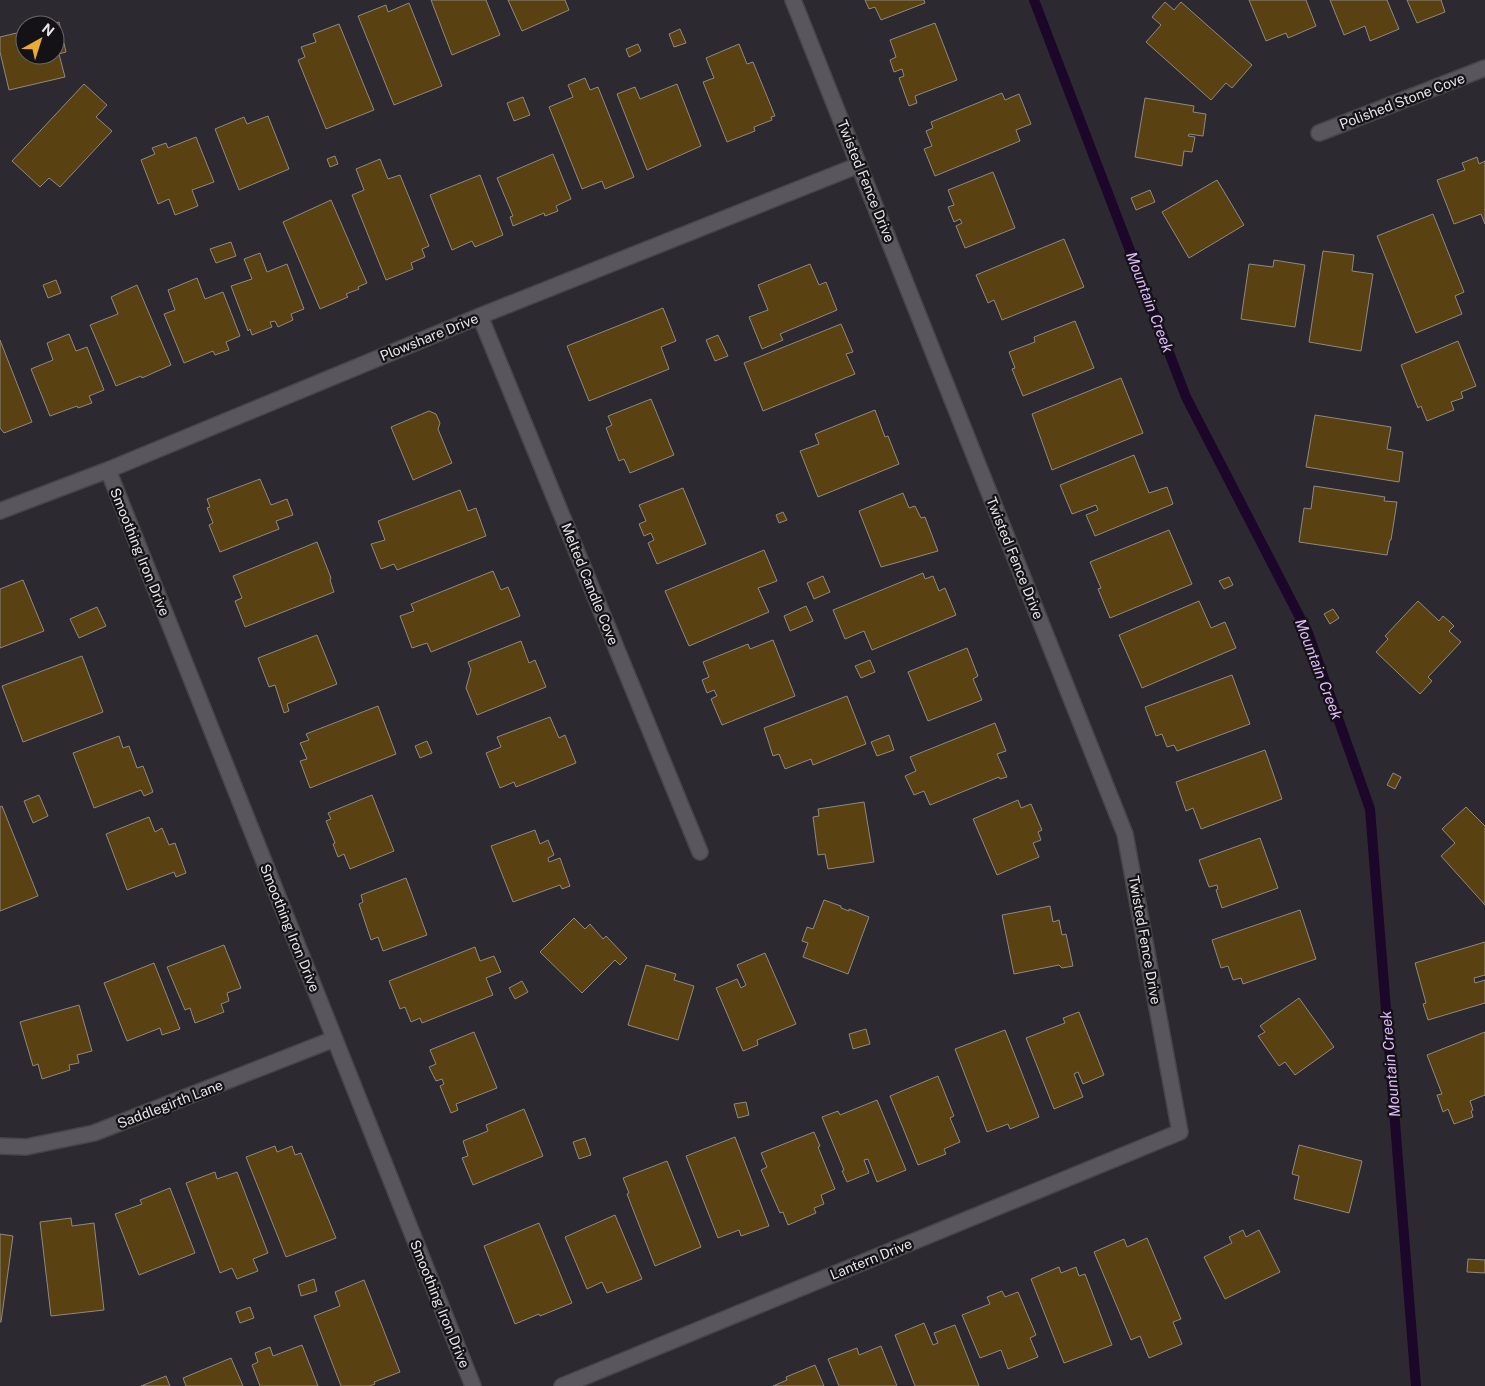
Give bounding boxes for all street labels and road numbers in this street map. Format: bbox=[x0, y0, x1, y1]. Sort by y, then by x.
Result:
street label: Polished Stone Cove bbox=[1337, 70, 1467, 132]
street label: Twisted Fence Drive bbox=[834, 118, 898, 244]
street label: Plowshare Drive bbox=[378, 310, 480, 364]
street label: Smoothing Iron Drive bbox=[107, 486, 173, 618]
street label: Twisted Fence Drive bbox=[983, 495, 1047, 621]
street label: Melted Candle Cove bbox=[558, 521, 622, 647]
street label: Smoothing Iron Drive bbox=[257, 862, 323, 994]
street label: Twisted Fence Drive bbox=[1126, 874, 1164, 1006]
street label: Saddlegirth Lane bbox=[115, 1076, 225, 1131]
street label: Lantern Drive bbox=[828, 1235, 914, 1283]
street label: Smoothing Iron Drive bbox=[407, 1238, 473, 1370]

